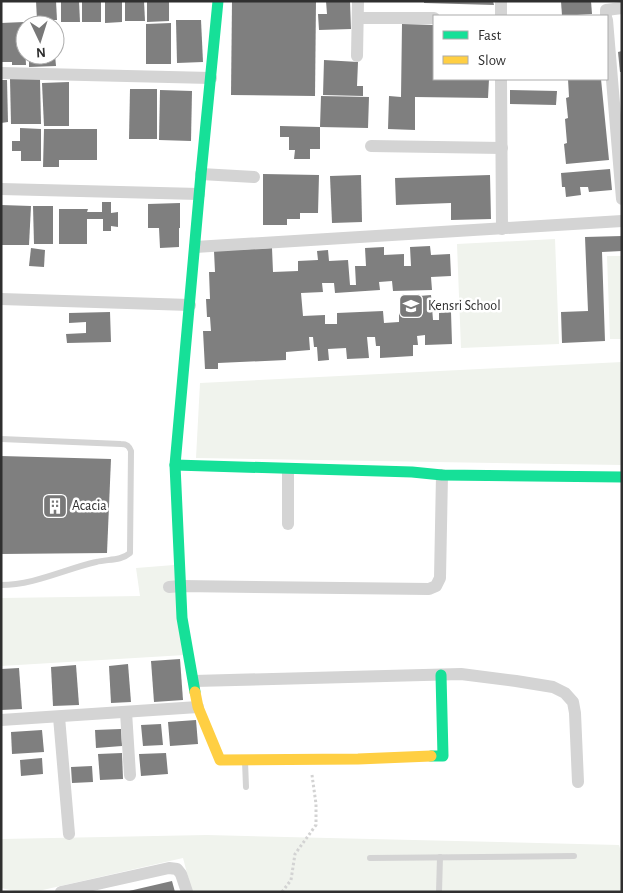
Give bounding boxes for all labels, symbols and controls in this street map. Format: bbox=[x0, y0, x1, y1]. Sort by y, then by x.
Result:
north arrow bbox=[15, 15, 65, 65]
legend bbox=[433, 15, 608, 80]
text: Fast bbox=[478, 28, 502, 43]
text: N bbox=[35, 45, 46, 59]
text: Slow bbox=[478, 53, 506, 68]
school or university icon: Kensri School bbox=[398, 293, 424, 319]
place label: Kensri School bbox=[428, 299, 501, 313]
building icon: Acacia bbox=[42, 493, 68, 519]
place label: Acacia bbox=[72, 499, 107, 513]

